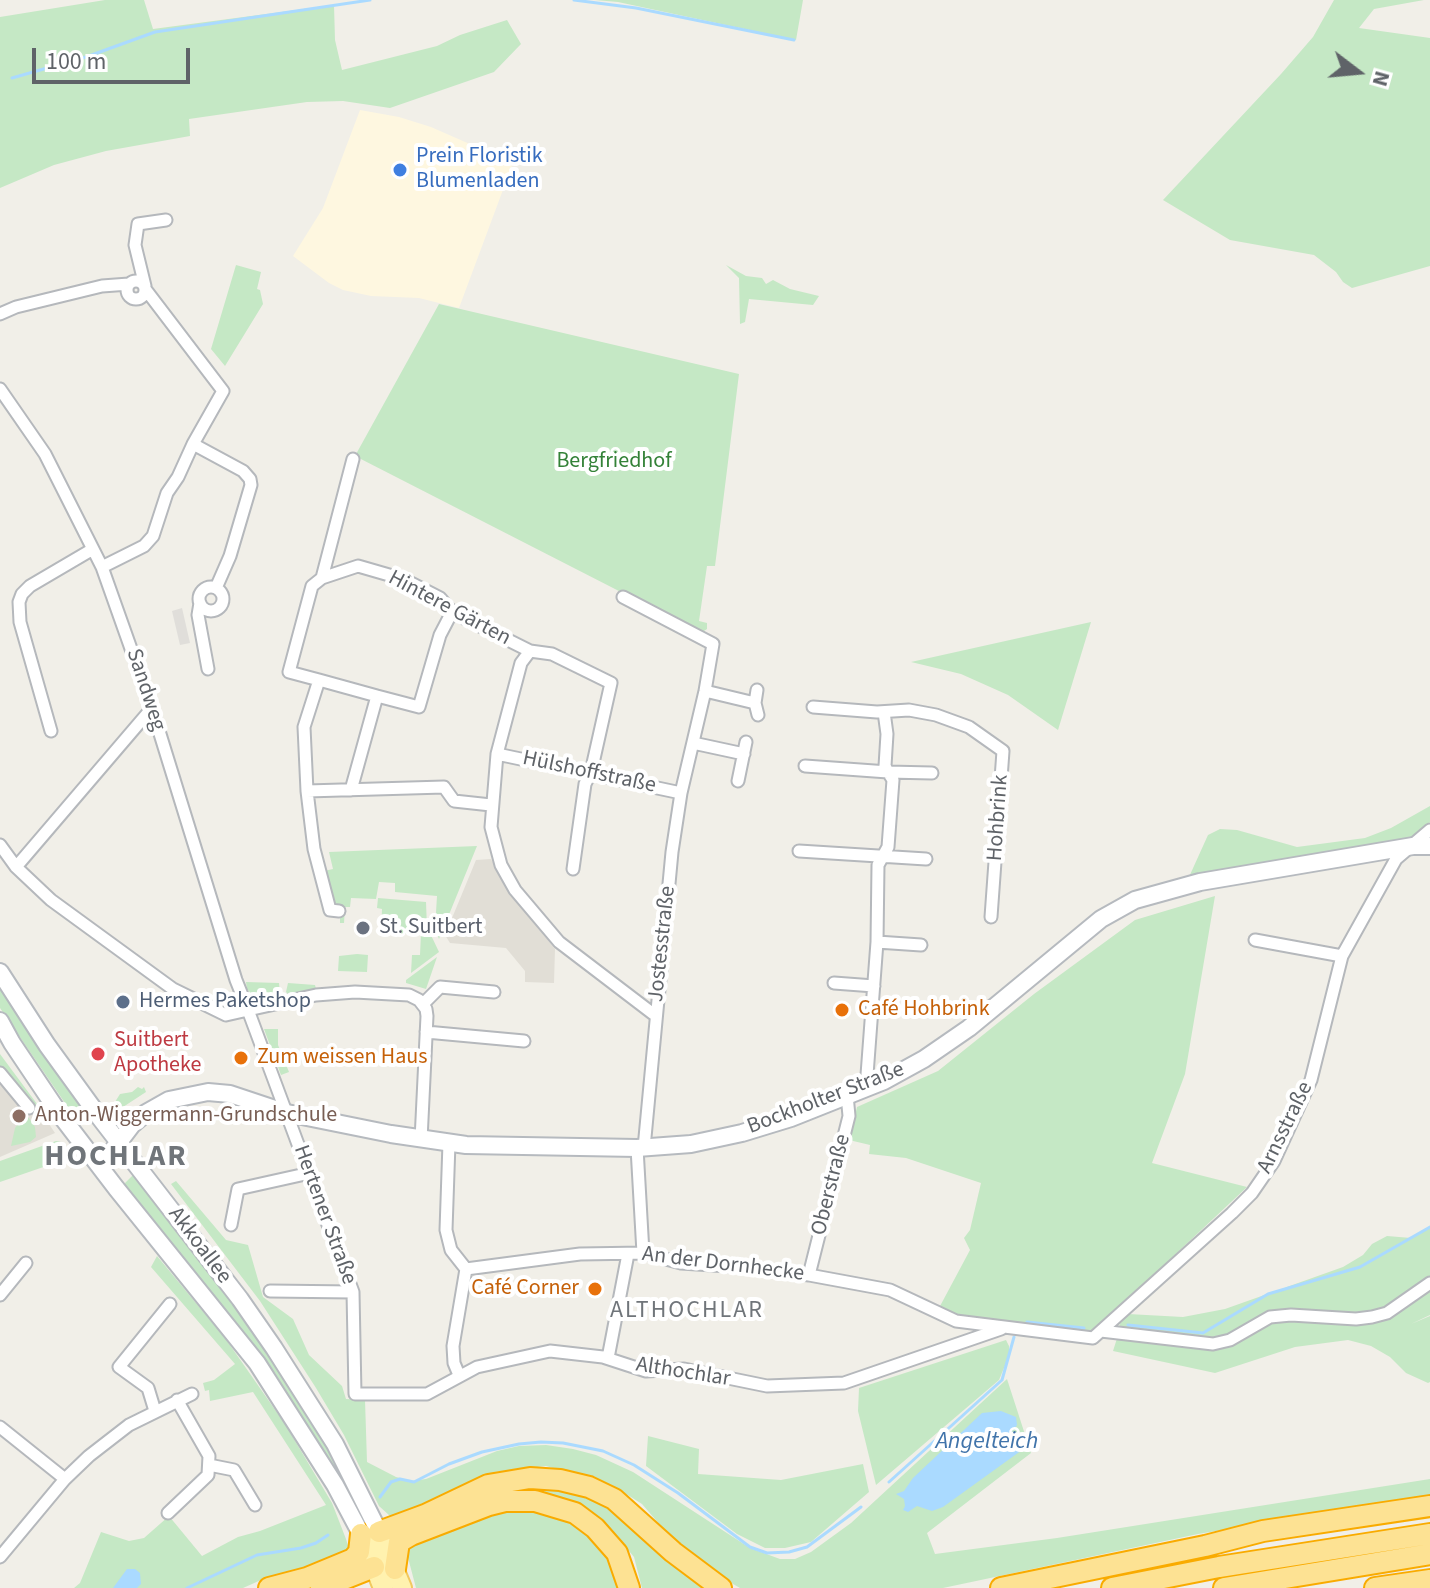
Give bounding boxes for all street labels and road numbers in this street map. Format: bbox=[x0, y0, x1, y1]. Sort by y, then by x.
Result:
street label: Hintere Gärten bbox=[383, 566, 515, 652]
street label: Sandweg bbox=[119, 646, 171, 734]
street label: Hülshoffstraße bbox=[520, 746, 658, 800]
street label: Hohbrink bbox=[983, 774, 1015, 862]
street label: Jostesstraße bbox=[644, 885, 682, 1003]
street label: Bockholter Straße bbox=[744, 1057, 908, 1141]
street label: Arnsstraße bbox=[1252, 1078, 1320, 1178]
street label: Oberstraße bbox=[807, 1132, 857, 1238]
street label: Hertener Straße bbox=[287, 1142, 361, 1288]
street label: Akkoallee bbox=[162, 1202, 236, 1290]
street label: An der Dornhecke bbox=[641, 1242, 805, 1288]
street label: Althochlar bbox=[634, 1353, 732, 1393]

